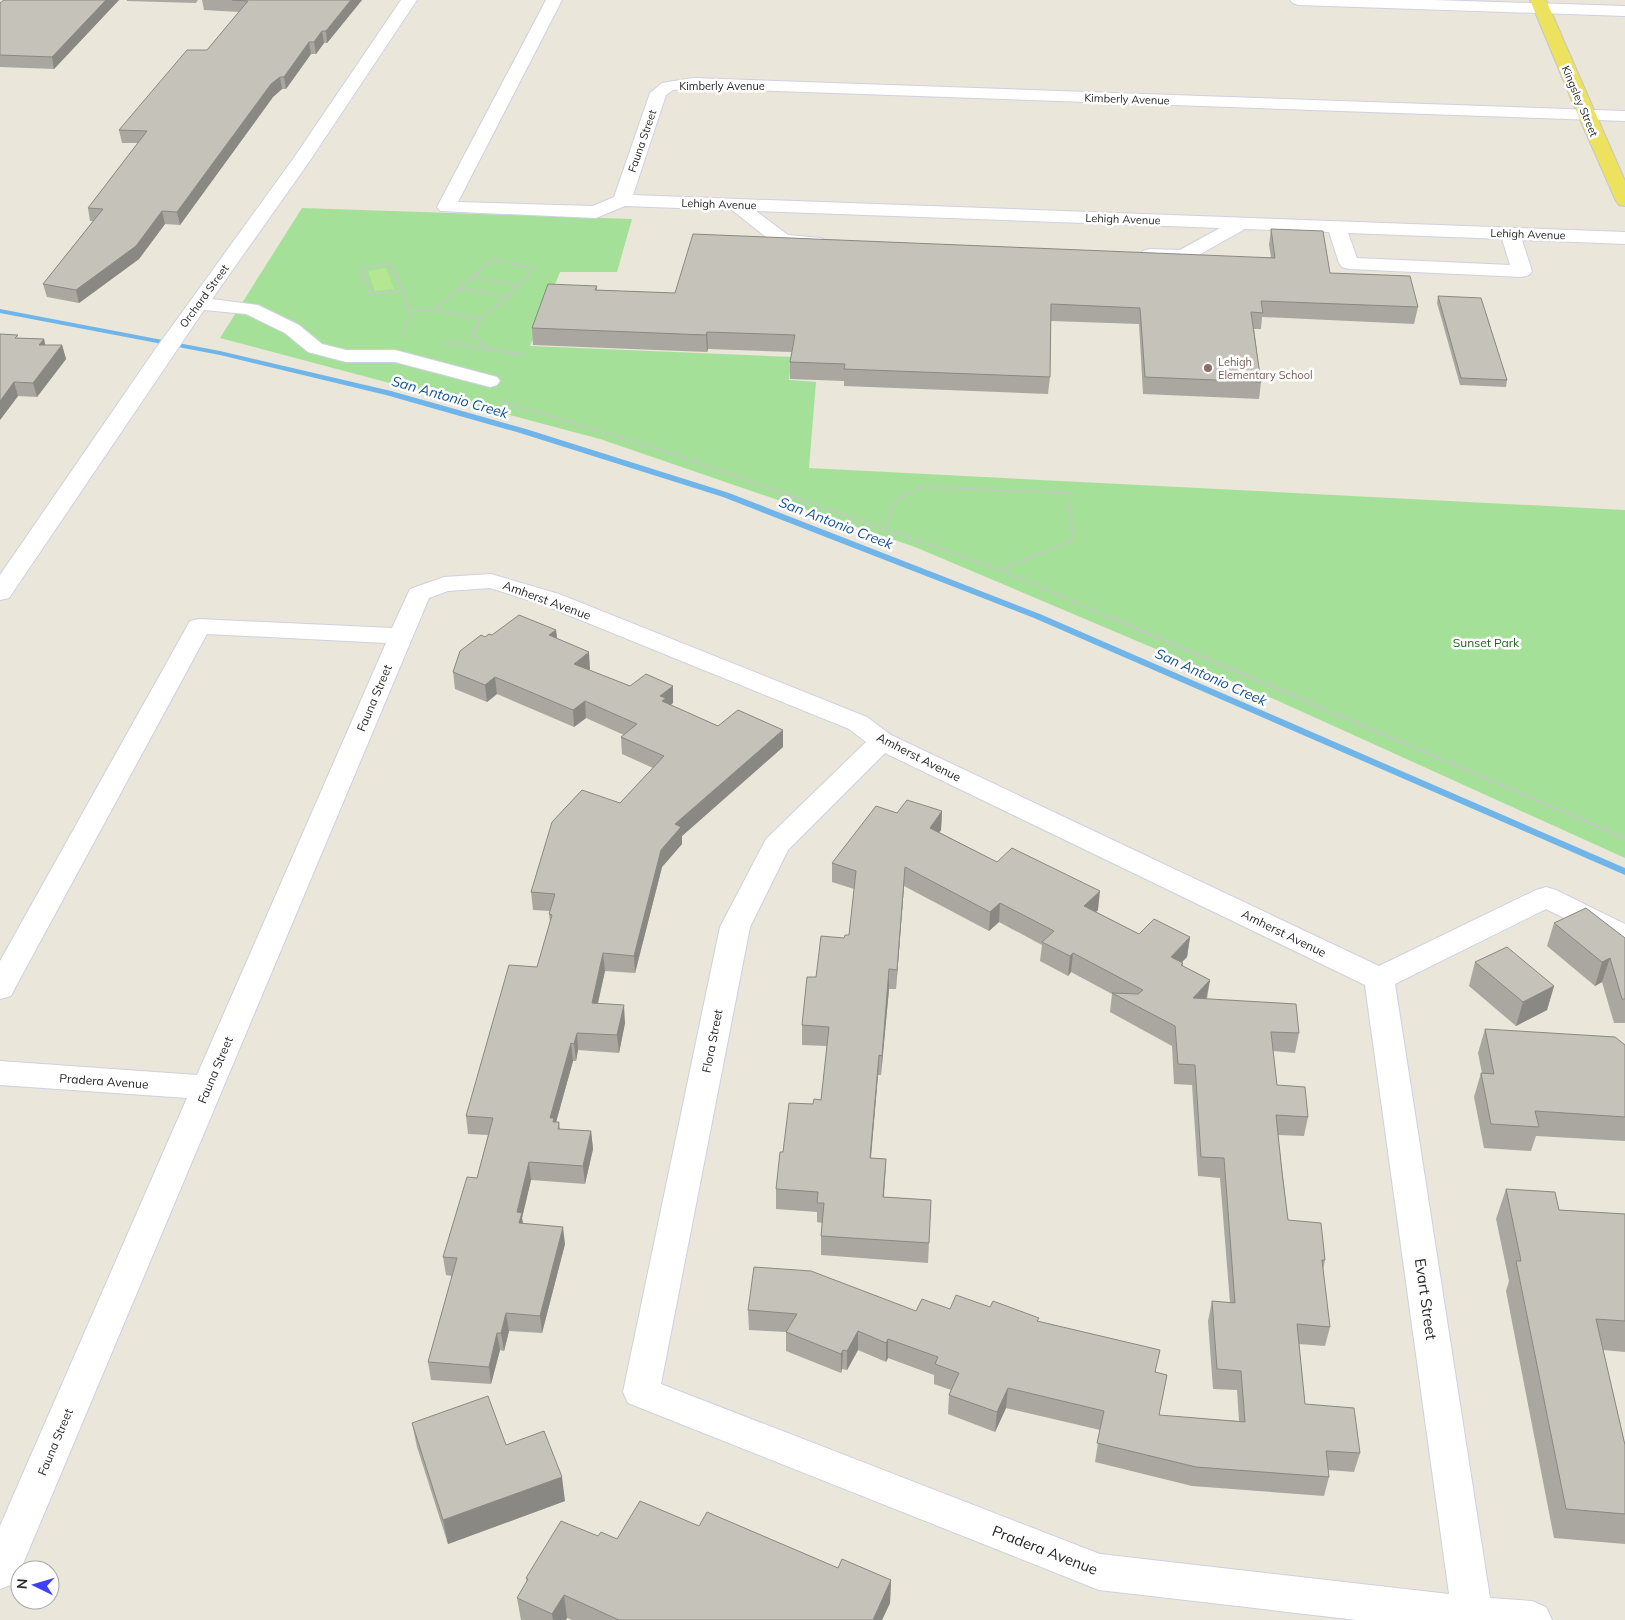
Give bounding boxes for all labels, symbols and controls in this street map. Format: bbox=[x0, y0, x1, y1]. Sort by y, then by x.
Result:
street label: Kingsley Street bbox=[1559, 63, 1601, 139]
street label: Kimberly Avenue bbox=[679, 79, 765, 93]
street label: Kimberly Avenue bbox=[1084, 91, 1170, 107]
street label: Fauna Street bbox=[625, 108, 659, 174]
street label: Lehigh Avenue bbox=[681, 196, 757, 212]
street label: Lehigh Avenue bbox=[1085, 211, 1161, 227]
street label: Lehigh Avenue bbox=[1490, 226, 1566, 242]
street label: Orchard Street bbox=[176, 262, 232, 330]
place label: Lehigh Elementary School bbox=[1218, 355, 1313, 382]
marker: Lehigh Elementary School bbox=[1202, 362, 1214, 374]
water label: San Antonio Creek bbox=[390, 372, 511, 422]
water label: San Antonio Creek bbox=[777, 493, 896, 553]
street label: Amherst Avenue bbox=[501, 577, 593, 623]
park label: Sunset Park bbox=[1453, 635, 1520, 650]
water label: San Antonio Creek bbox=[1152, 644, 1270, 710]
street label: Fauna Street bbox=[353, 662, 395, 734]
street label: Amherst Avenue bbox=[874, 729, 964, 785]
street label: Amherst Avenue bbox=[1239, 906, 1329, 960]
street label: Flora Street bbox=[699, 1008, 725, 1074]
street label: Fauna Street bbox=[194, 1034, 236, 1106]
street label: Pradera Avenue bbox=[59, 1070, 149, 1092]
street label: Evart Street bbox=[1411, 1257, 1441, 1341]
street label: Fauna Street bbox=[34, 1406, 76, 1478]
street label: Pradera Avenue bbox=[989, 1521, 1101, 1579]
north arrow bbox=[10, 1560, 60, 1610]
text: N bbox=[13, 1578, 31, 1590]

